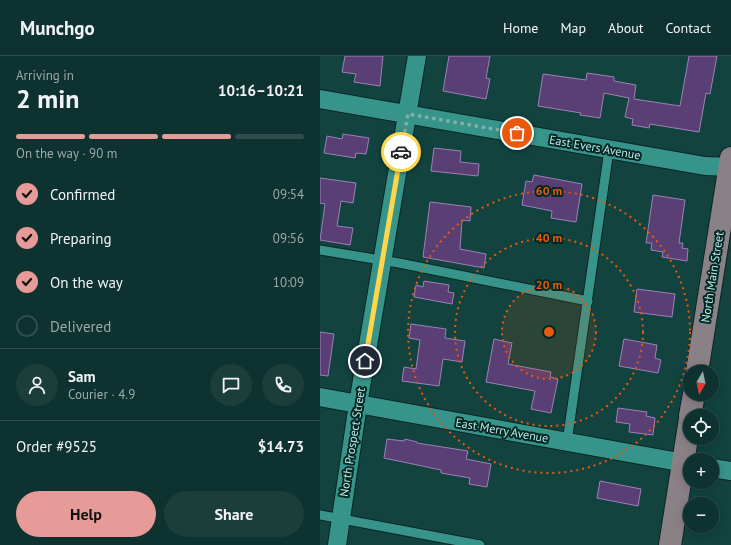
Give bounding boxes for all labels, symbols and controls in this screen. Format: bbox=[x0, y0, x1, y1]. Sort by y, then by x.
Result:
text: Munchgo bbox=[20, 16, 95, 40]
text: Home bbox=[503, 19, 538, 37]
text: Map bbox=[560, 19, 586, 37]
text: About bbox=[608, 19, 644, 37]
text: Contact bbox=[666, 19, 711, 37]
text: Arriving in bbox=[16, 67, 74, 84]
text: 10:16–10:21 bbox=[218, 81, 304, 100]
text: 2 min bbox=[16, 82, 79, 115]
pin bbox=[500, 116, 534, 150]
icon: bag bbox=[506, 122, 528, 144]
courier bbox=[381, 132, 421, 172]
street label: East Evers Avenue bbox=[548, 132, 642, 162]
icon: car bbox=[390, 141, 412, 163]
text: On the way · 90 m bbox=[16, 145, 117, 162]
icon: check bbox=[16, 183, 38, 205]
text: 60 m bbox=[536, 183, 562, 198]
text: Confirmed bbox=[50, 185, 115, 204]
text: 09:54 bbox=[273, 186, 304, 203]
icon: check bbox=[16, 227, 38, 249]
text: Preparing bbox=[50, 229, 112, 248]
text: 09:56 bbox=[273, 230, 304, 247]
text: 40 m bbox=[536, 230, 562, 245]
street label: North Main Street bbox=[697, 230, 727, 324]
icon: check bbox=[16, 271, 38, 293]
text: On the way bbox=[50, 273, 123, 292]
text: 10:09 bbox=[273, 274, 304, 291]
text: 20 m bbox=[536, 277, 562, 292]
text: Delivered bbox=[50, 317, 111, 336]
centre of rings bbox=[542, 325, 556, 339]
pin bbox=[348, 344, 382, 378]
icon: home bbox=[354, 350, 376, 372]
button: person bbox=[16, 364, 58, 406]
button: chat bbox=[210, 364, 252, 406]
button: phone bbox=[262, 364, 304, 406]
north arrow bbox=[683, 365, 719, 401]
map controls bbox=[683, 365, 719, 533]
text: Sam bbox=[68, 367, 95, 386]
text: Courier · 4.9 bbox=[68, 386, 135, 403]
street label: North Prospect Street bbox=[336, 386, 368, 498]
button: locate bbox=[683, 409, 719, 445]
street label: East Merry Avenue bbox=[454, 414, 550, 446]
text: Order #9525 bbox=[16, 437, 97, 456]
text: $14.73 bbox=[258, 437, 304, 456]
button: + bbox=[683, 453, 719, 489]
button: Help bbox=[16, 491, 156, 537]
button: Share bbox=[164, 491, 304, 537]
button: − bbox=[683, 497, 719, 533]

